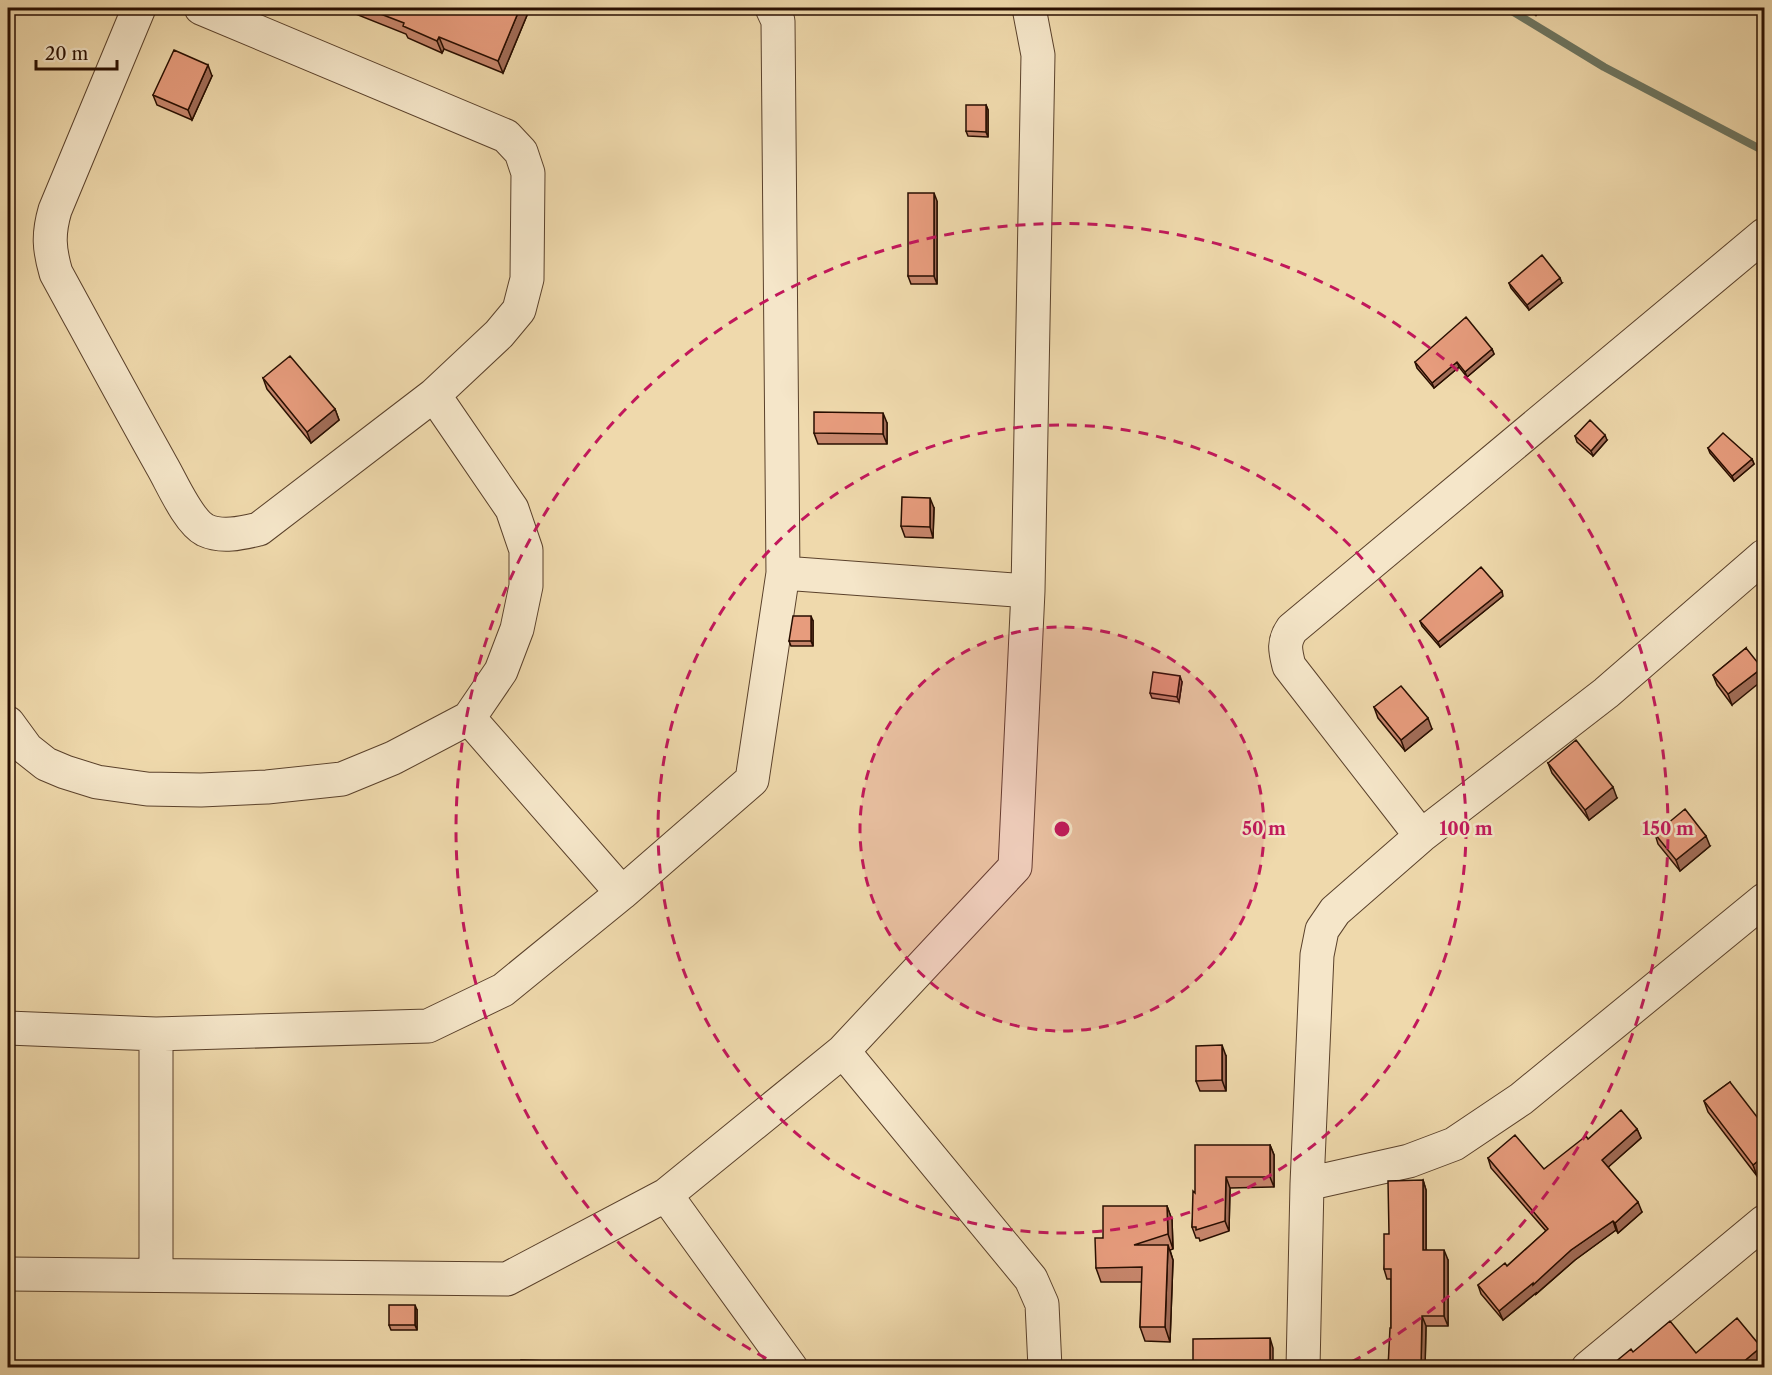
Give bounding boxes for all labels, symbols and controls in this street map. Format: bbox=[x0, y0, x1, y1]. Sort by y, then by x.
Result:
scale bar bbox=[36, 33, 117, 71]
text: 20 m bbox=[45, 43, 89, 65]
text: 50 m bbox=[1242, 818, 1286, 840]
text: 100 m bbox=[1439, 818, 1493, 840]
text: 150 m bbox=[1642, 818, 1694, 840]
centre of rings bbox=[1052, 819, 1072, 839]

